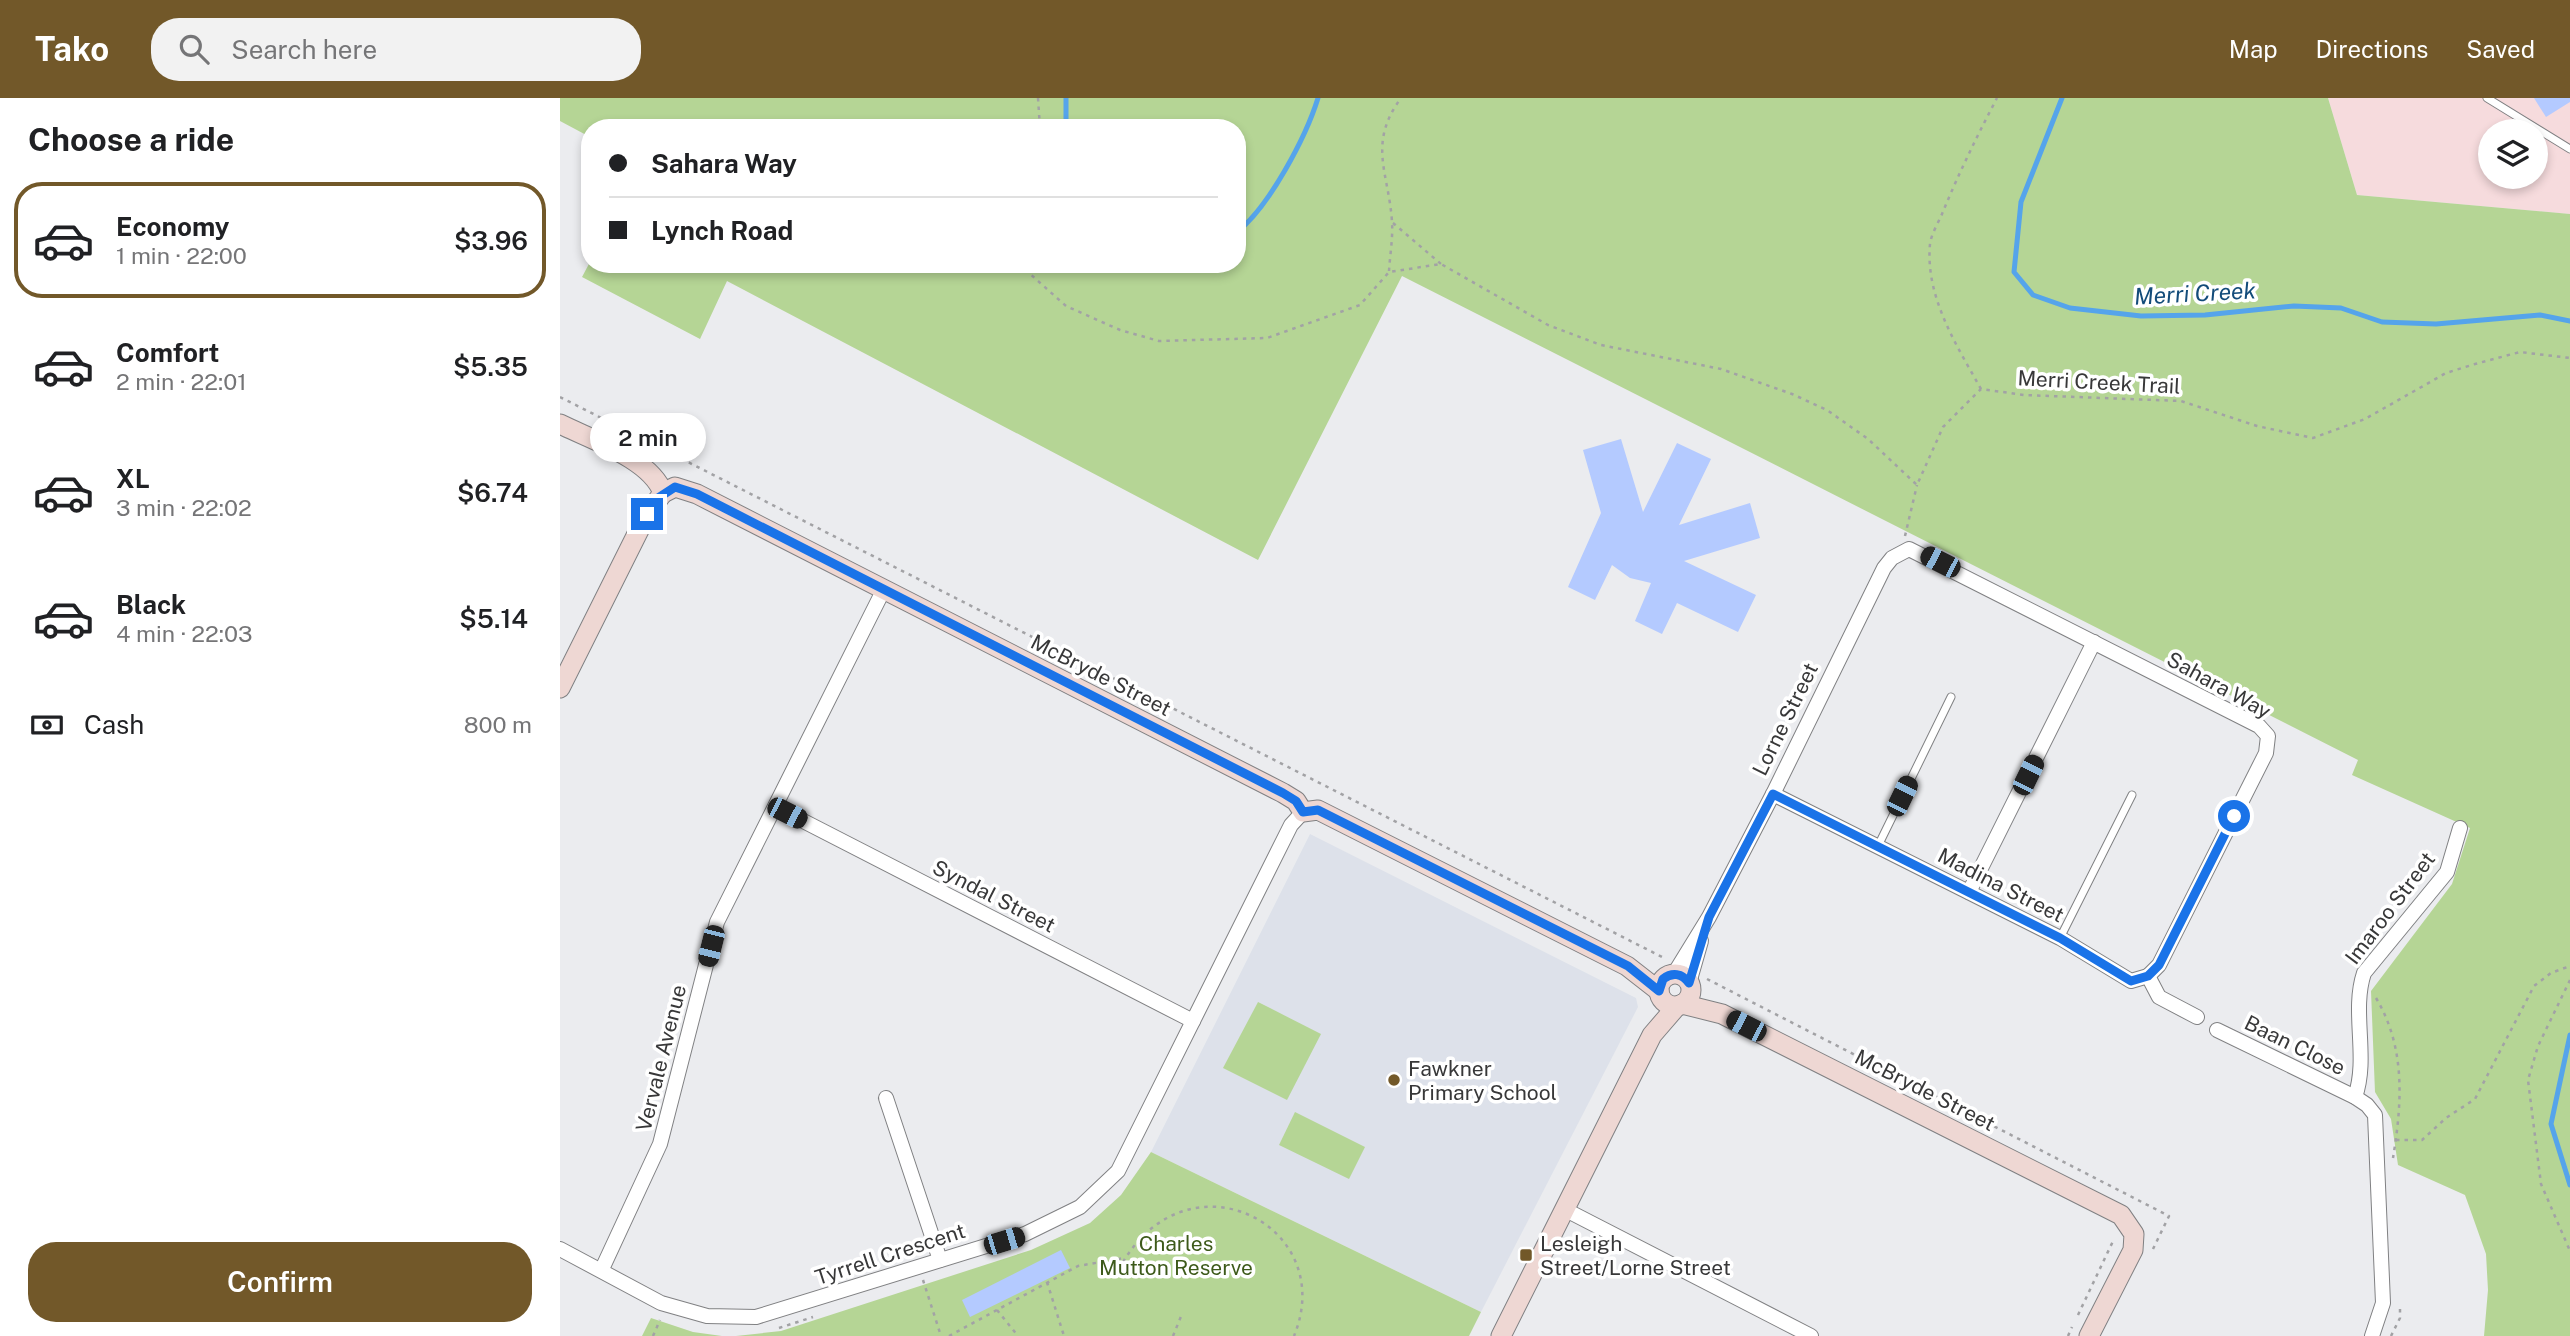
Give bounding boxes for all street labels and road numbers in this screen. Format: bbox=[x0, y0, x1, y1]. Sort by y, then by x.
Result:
street label: Merri Creek Trail bbox=[2017, 365, 2181, 399]
street label: McBryde Street bbox=[1027, 629, 1175, 721]
street label: Sahara Way bbox=[2163, 646, 2275, 724]
street label: Lorne Street bbox=[1747, 659, 1823, 779]
street label: Madina Street bbox=[1934, 842, 2068, 928]
street label: Imaroo Street bbox=[2340, 847, 2440, 969]
street label: Syndal Street bbox=[928, 854, 1060, 938]
street label: Vervale Avenue bbox=[631, 982, 691, 1134]
street label: Baan Close bbox=[2240, 1010, 2350, 1080]
street label: McBryde Street bbox=[1851, 1044, 1999, 1136]
street label: Tyrrell Crescent bbox=[812, 1218, 968, 1290]

